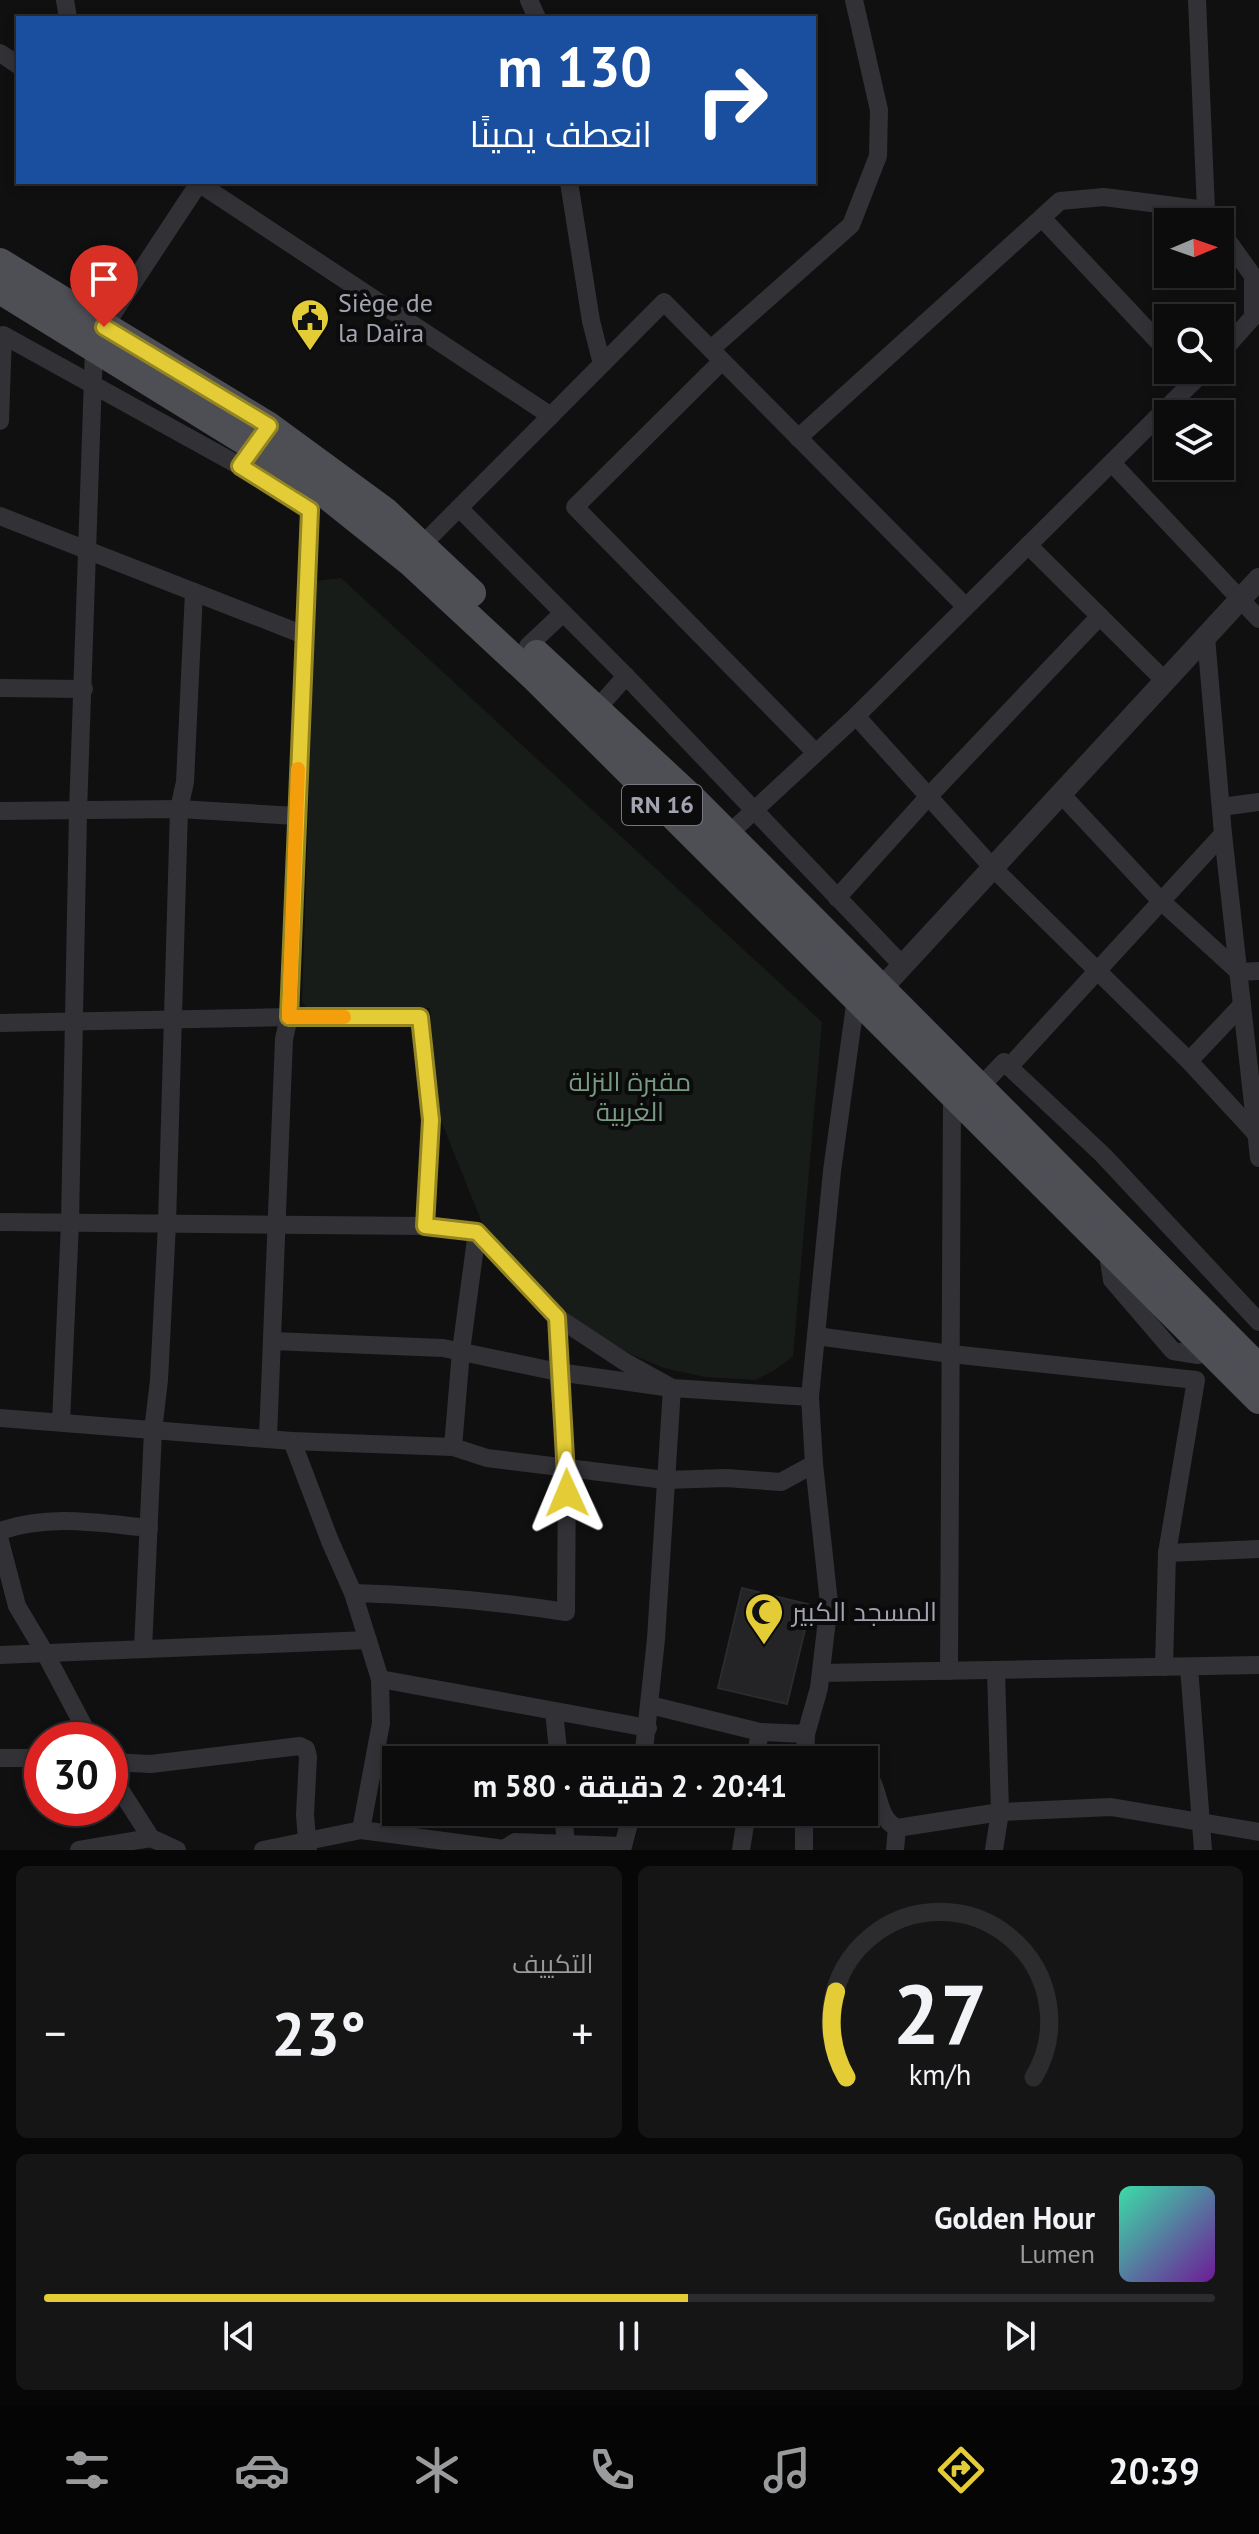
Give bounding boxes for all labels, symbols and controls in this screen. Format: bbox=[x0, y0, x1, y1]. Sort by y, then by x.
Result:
text: 130 m bbox=[497, 30, 652, 102]
icon: right bbox=[680, 48, 784, 152]
text: انعطف يمينًا bbox=[470, 110, 652, 157]
north arrow bbox=[1154, 208, 1234, 288]
map controls bbox=[1154, 208, 1234, 480]
pin bbox=[70, 245, 138, 327]
icon: arrive bbox=[82, 257, 126, 301]
place label: Siège de la Daïra bbox=[338, 286, 433, 349]
public building icon: Siège de la Daïra bbox=[289, 297, 331, 352]
button: search bbox=[1154, 304, 1234, 384]
button: layers bbox=[1154, 400, 1234, 480]
road number: RN 16 bbox=[622, 785, 702, 825]
park label: مقبرة النزلة الغربية bbox=[569, 1065, 691, 1128]
position arrow bbox=[525, 1451, 609, 1535]
mosque icon: المسجد الكبير bbox=[743, 1591, 785, 1646]
place label: المسجد الكبير bbox=[790, 1595, 937, 1628]
speed limit sign: 30 bbox=[24, 1722, 128, 1826]
text: 20:41 · 2 دقيقة · 580 m bbox=[473, 1766, 787, 1805]
text: التكييف bbox=[512, 1947, 594, 1980]
text: 27 bbox=[893, 1959, 987, 2067]
text: 23° bbox=[272, 1994, 366, 2072]
text: − bbox=[44, 2004, 66, 2061]
text: + bbox=[571, 2004, 593, 2061]
text: km/h bbox=[909, 2056, 972, 2093]
text: Golden Hour bbox=[934, 2198, 1095, 2237]
text: Lumen bbox=[1020, 2237, 1095, 2270]
icon: previous bbox=[217, 2314, 261, 2358]
icon: pause bbox=[607, 2314, 651, 2358]
icon: next bbox=[998, 2314, 1042, 2358]
icon: filters bbox=[59, 2442, 115, 2498]
icon: car bbox=[234, 2442, 290, 2498]
icon: climate bbox=[409, 2442, 465, 2498]
icon: phone bbox=[584, 2442, 640, 2498]
icon: music bbox=[759, 2442, 815, 2498]
icon: directions bbox=[933, 2442, 989, 2498]
text: 20:39 bbox=[1108, 2447, 1200, 2494]

